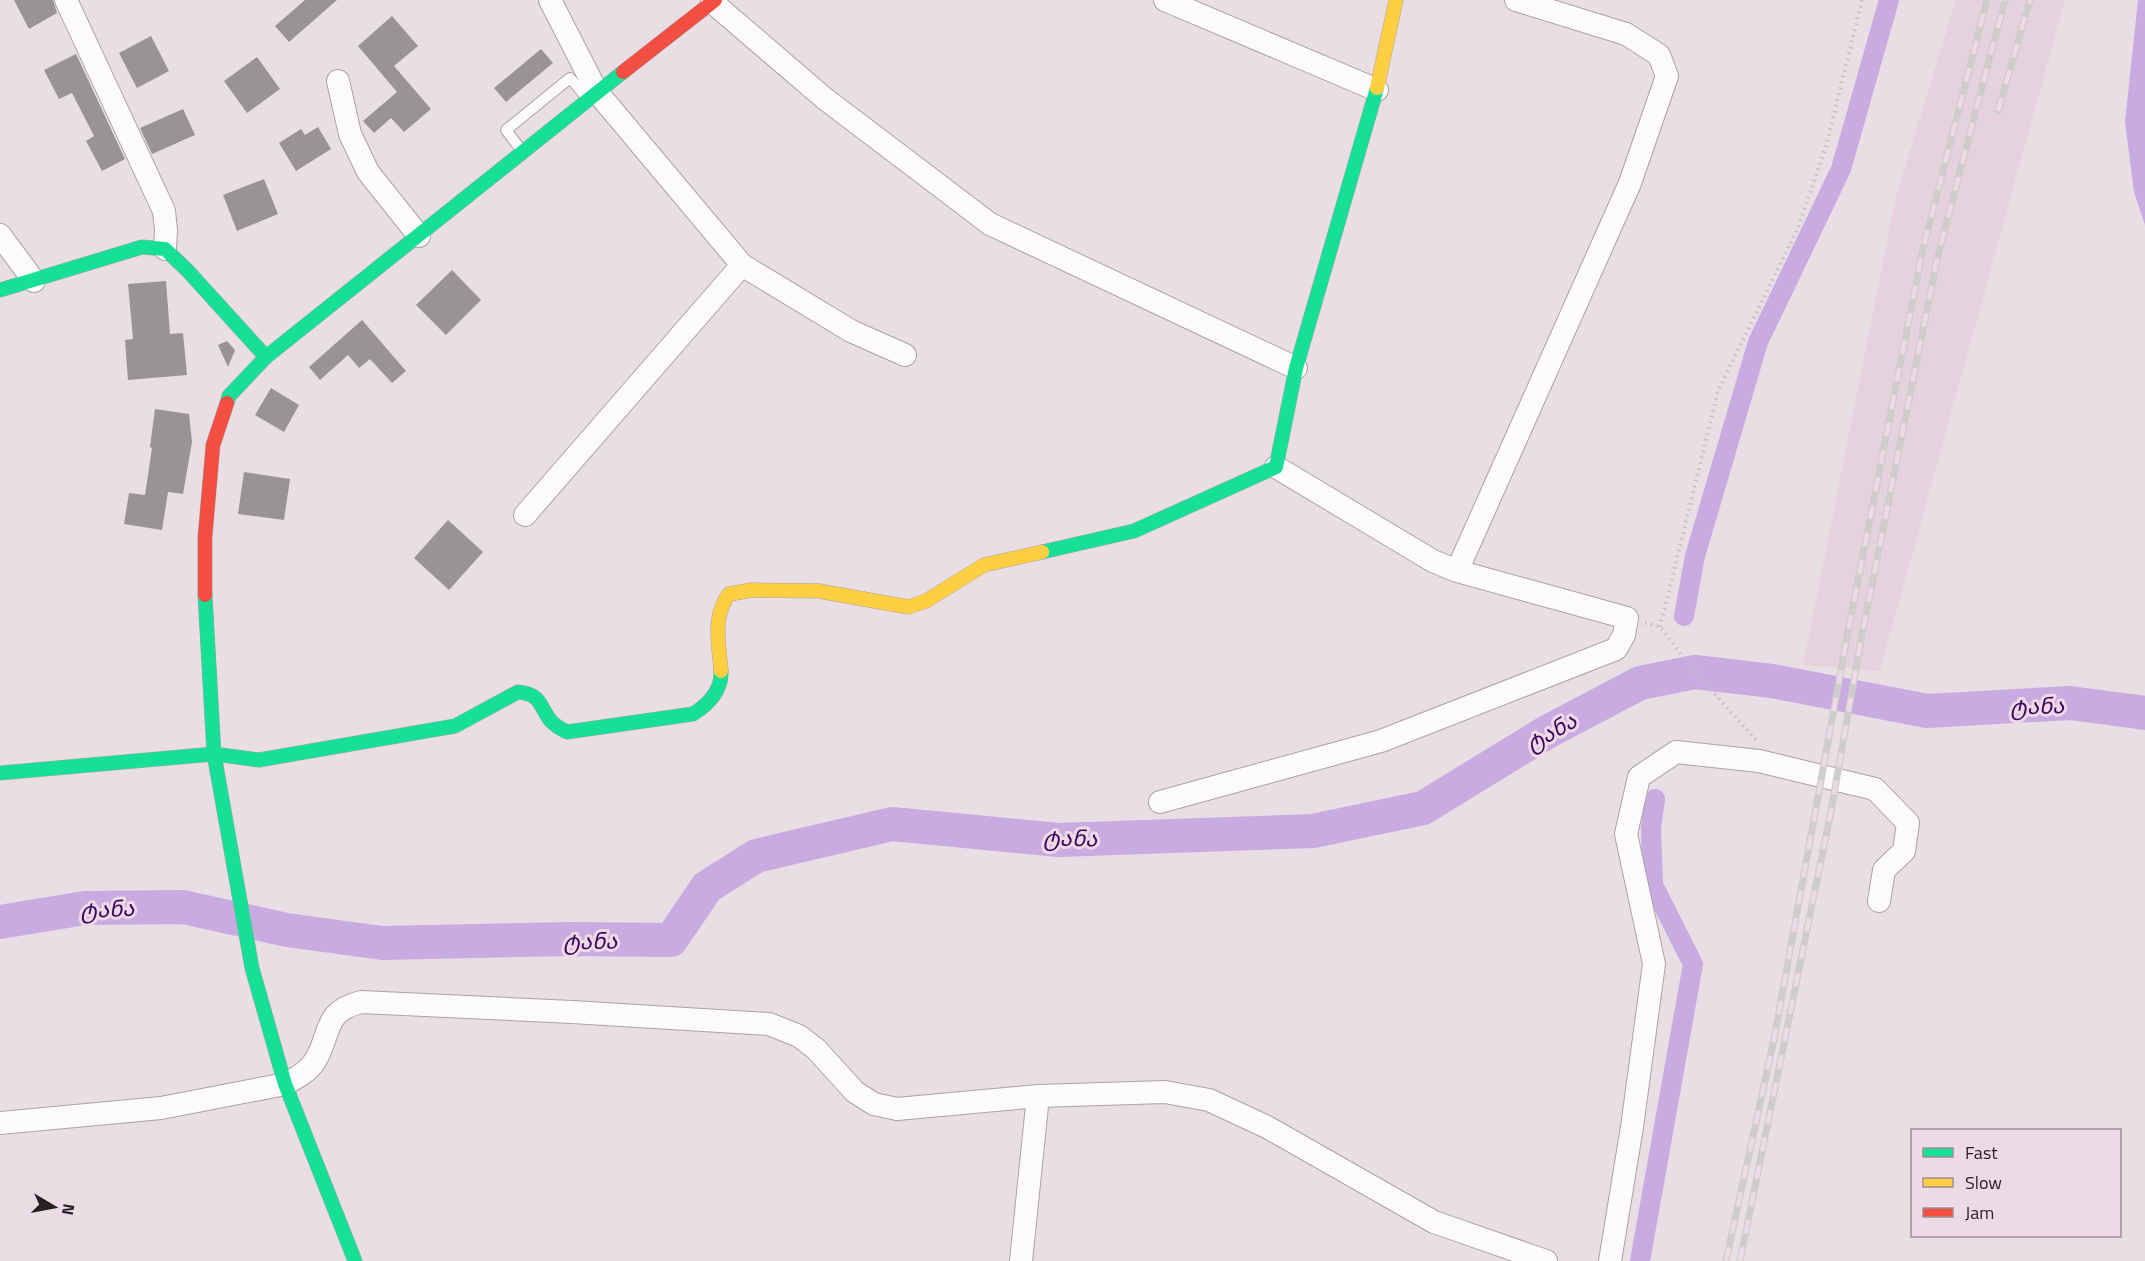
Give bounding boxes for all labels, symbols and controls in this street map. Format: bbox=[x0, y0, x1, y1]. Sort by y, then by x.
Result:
water label: ტანა bbox=[2009, 688, 2066, 724]
water label: ტანა bbox=[1519, 703, 1584, 760]
water label: ტანა bbox=[1043, 821, 1098, 855]
water label: ტანა bbox=[79, 891, 136, 927]
water label: ტანა bbox=[563, 924, 618, 958]
legend bbox=[1911, 1129, 2121, 1237]
text: Fast bbox=[1965, 1139, 1998, 1166]
text: Slow bbox=[1965, 1169, 2002, 1196]
north arrow bbox=[24, 1177, 84, 1237]
text: Jam bbox=[1965, 1199, 1994, 1226]
text: N bbox=[56, 1202, 82, 1217]

